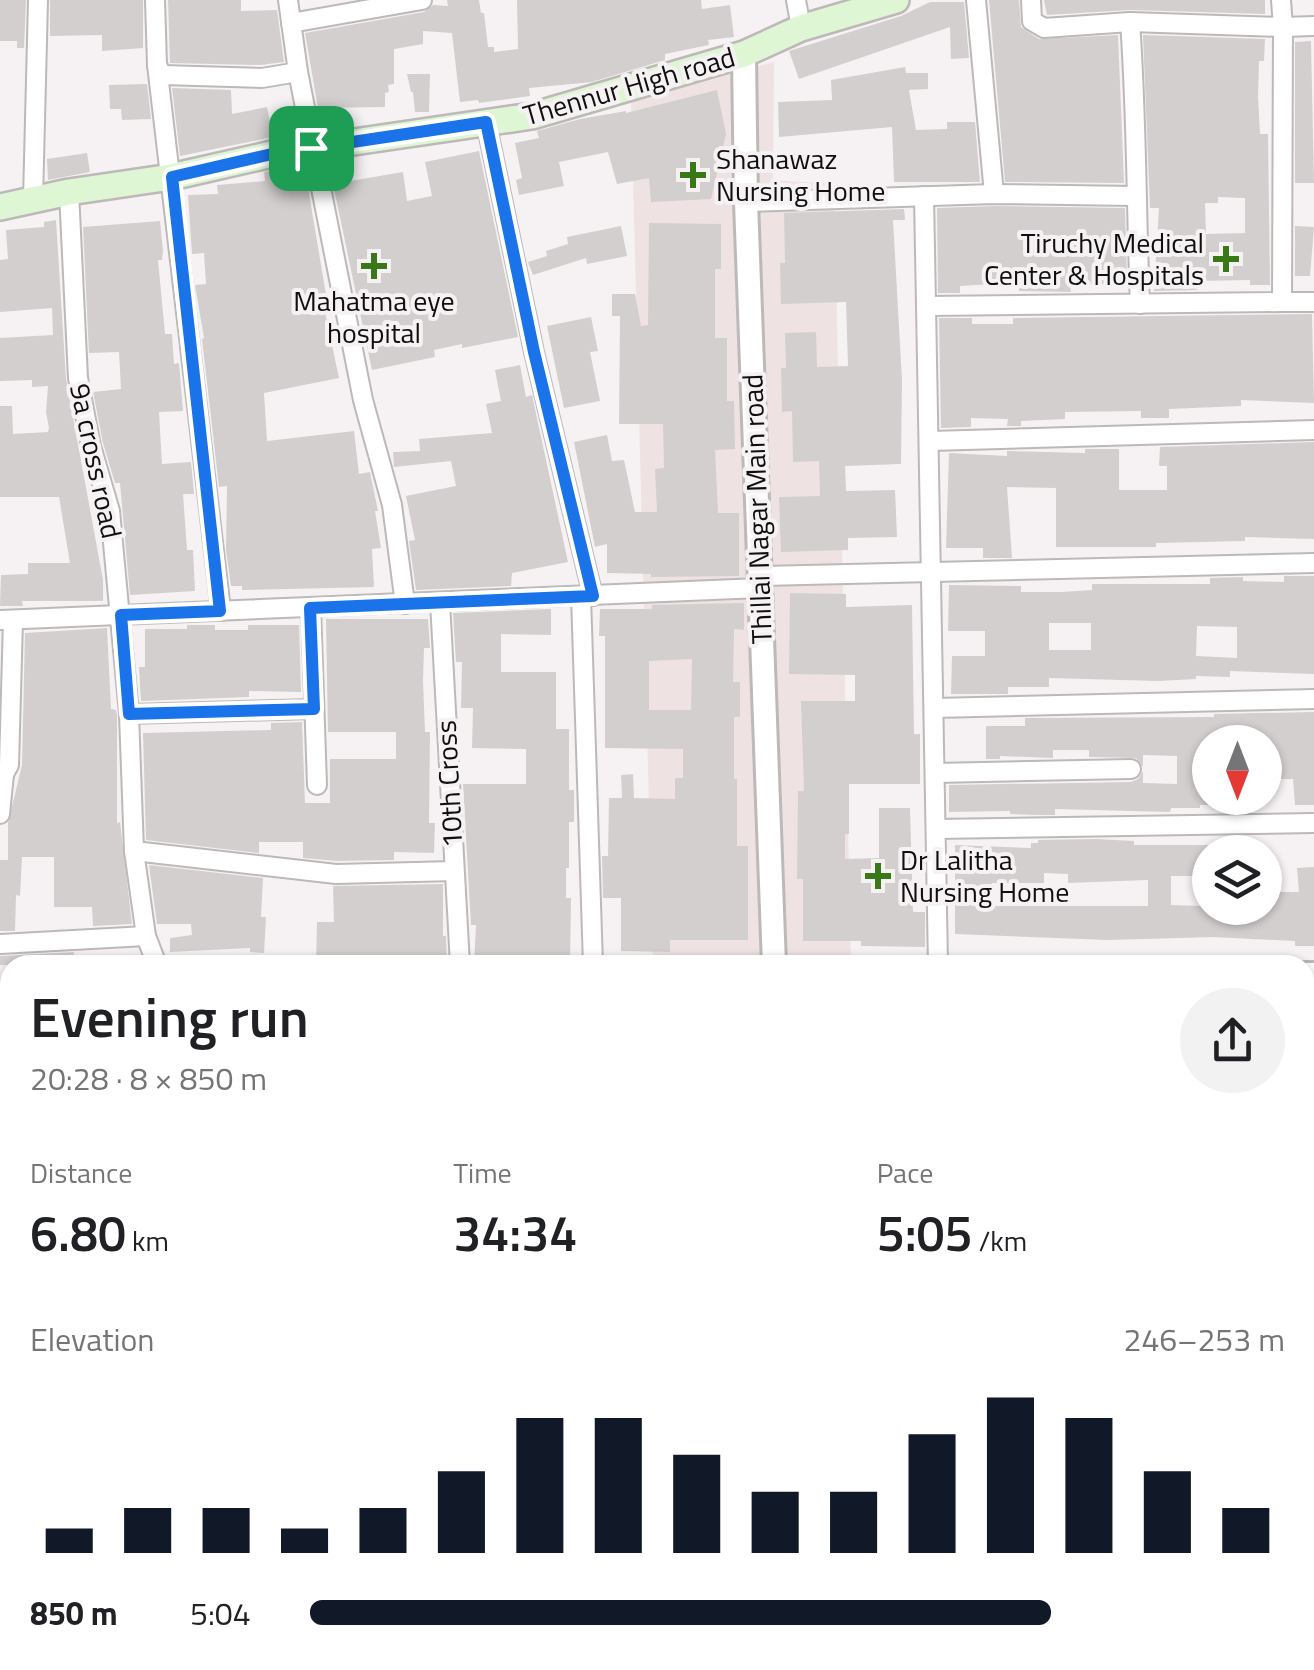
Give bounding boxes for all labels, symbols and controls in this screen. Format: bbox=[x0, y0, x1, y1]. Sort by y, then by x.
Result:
street label: Thennur High road bbox=[518, 35, 740, 136]
pin bbox=[269, 106, 354, 191]
icon: arrive bbox=[284, 121, 339, 176]
place label: Shanawaz Nursing Home bbox=[716, 137, 885, 212]
marker: Shanawaz Nursing Home bbox=[680, 162, 706, 188]
place label: Tiruchy Medical Center & Hospitals bbox=[984, 221, 1204, 296]
marker: Tiruchy Medical Center & Hospitals bbox=[1213, 246, 1239, 272]
marker: Mahatma eye hospital bbox=[361, 253, 387, 279]
place label: Mahatma eye hospital bbox=[293, 279, 455, 354]
street label: Thillai Nagar Main road bbox=[730, 373, 783, 645]
street label: 9a cross road bbox=[59, 379, 134, 542]
street label: 10th Cross bbox=[424, 719, 473, 849]
north arrow bbox=[1192, 725, 1282, 815]
map controls bbox=[1192, 725, 1282, 925]
button: layers bbox=[1192, 835, 1282, 925]
place label: Dr Lalitha Nursing Home bbox=[900, 838, 1069, 913]
marker: Dr Lalitha Nursing Home bbox=[865, 863, 891, 889]
text: Evening run bbox=[30, 975, 309, 1058]
button: share bbox=[1180, 988, 1285, 1093]
text: 20:28 · 8 × 850 m bbox=[30, 1054, 267, 1102]
text: Distance bbox=[30, 1151, 132, 1194]
text: Time bbox=[453, 1151, 512, 1194]
text: Pace bbox=[877, 1151, 933, 1194]
text: 6.80 bbox=[30, 1194, 126, 1270]
text: 34:34 bbox=[453, 1194, 577, 1270]
text: 5:05 bbox=[877, 1194, 973, 1270]
text: km bbox=[126, 1219, 169, 1262]
text: /km bbox=[973, 1219, 1027, 1262]
text: Elevation bbox=[30, 1315, 154, 1363]
text: 246–253 m bbox=[1123, 1315, 1285, 1363]
text: 850 m bbox=[30, 1589, 118, 1637]
text: 5:04 bbox=[190, 1589, 251, 1637]

